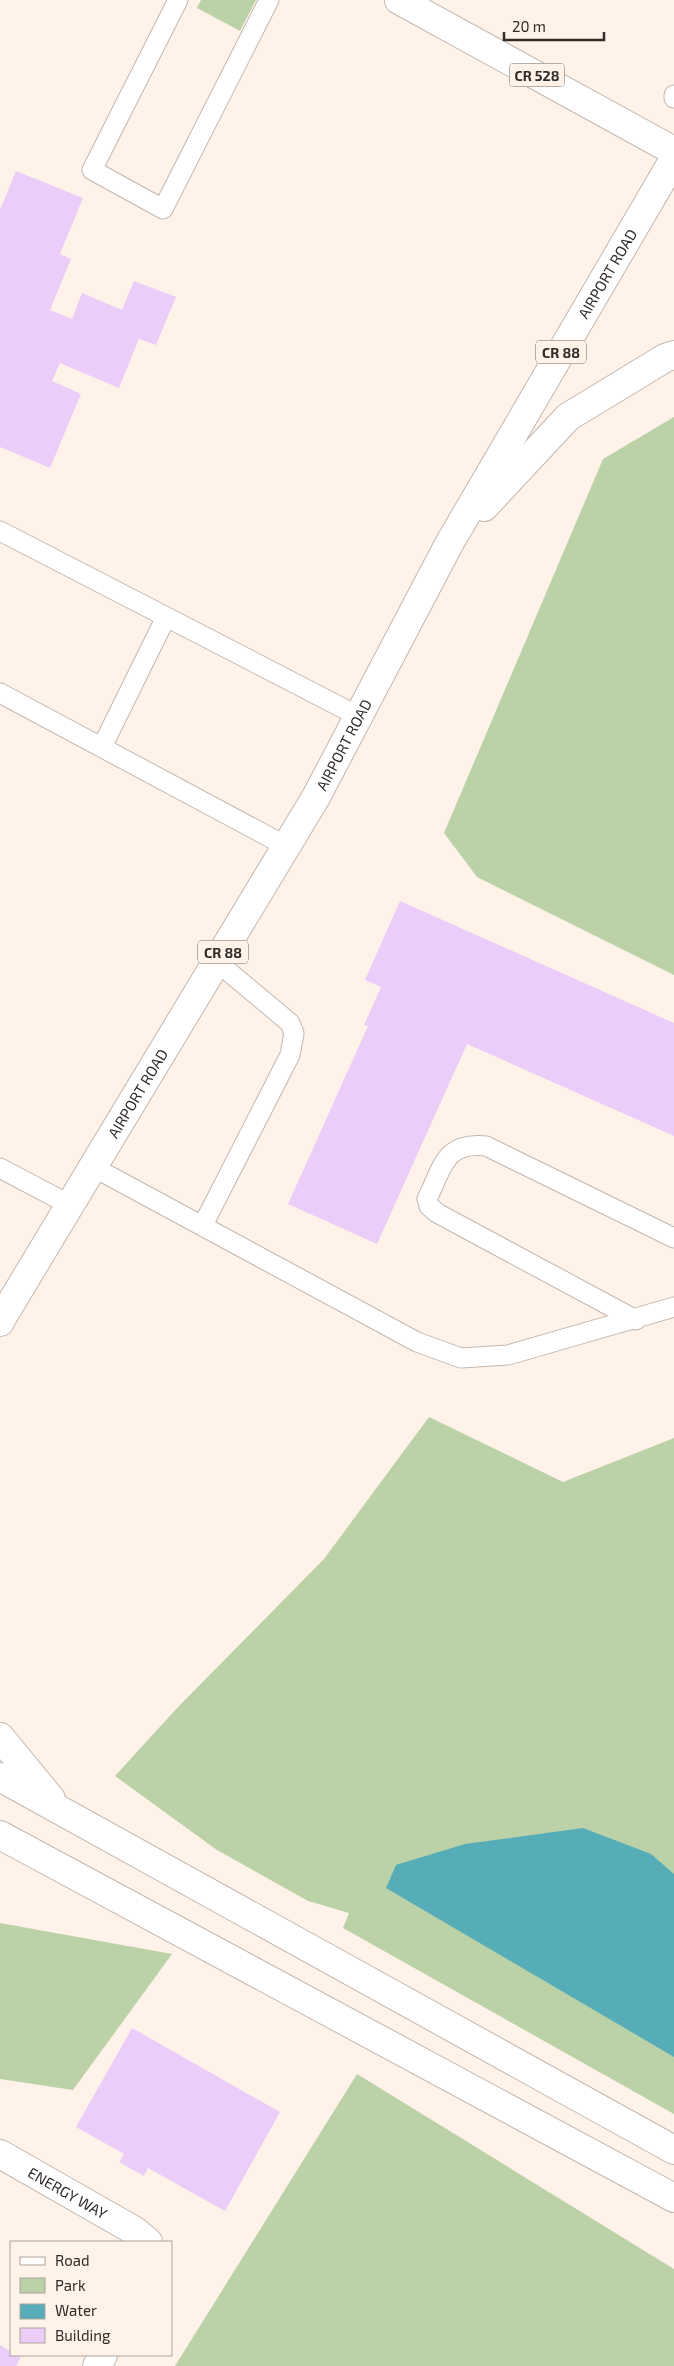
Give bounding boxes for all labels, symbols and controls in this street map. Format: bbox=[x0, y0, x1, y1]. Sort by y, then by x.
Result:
scale bar bbox=[504, 10, 604, 42]
text: 20 m bbox=[512, 17, 546, 35]
road number: CR 528 bbox=[510, 64, 564, 86]
street label: AIRPORT ROAD bbox=[574, 225, 640, 322]
road number: CR 88 bbox=[536, 341, 586, 364]
street label: AIRPORT ROAD bbox=[312, 696, 375, 794]
road number: CR 88 bbox=[198, 940, 248, 964]
street label: AIRPORT ROAD bbox=[104, 1045, 171, 1141]
street label: ENERGY WAY bbox=[25, 2163, 111, 2223]
legend bbox=[10, 2241, 172, 2356]
text: Road bbox=[55, 2251, 90, 2269]
text: Park bbox=[55, 2276, 86, 2294]
text: Water bbox=[55, 2301, 97, 2319]
text: Building bbox=[55, 2326, 111, 2344]

